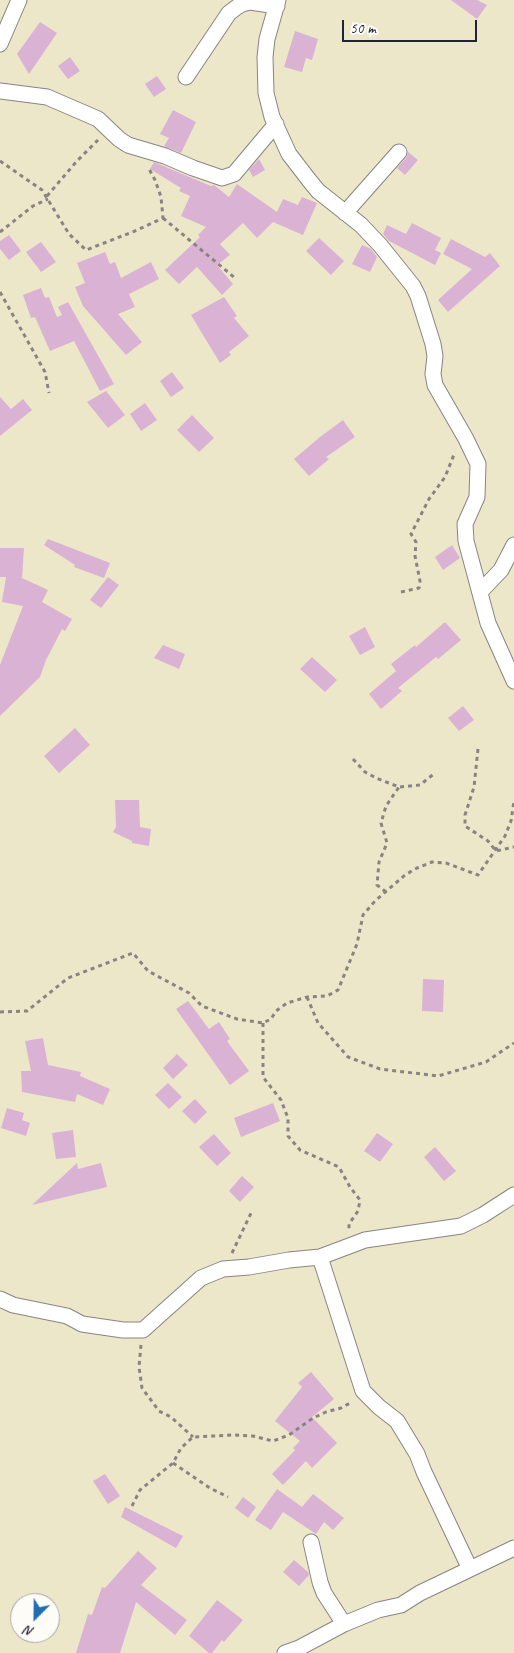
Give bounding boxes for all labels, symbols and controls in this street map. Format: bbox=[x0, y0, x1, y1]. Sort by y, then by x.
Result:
scale bar bbox=[344, 10, 479, 42]
text: 50 m bbox=[350, 19, 376, 38]
north arrow bbox=[10, 1593, 60, 1643]
text: N bbox=[22, 1622, 37, 1641]

